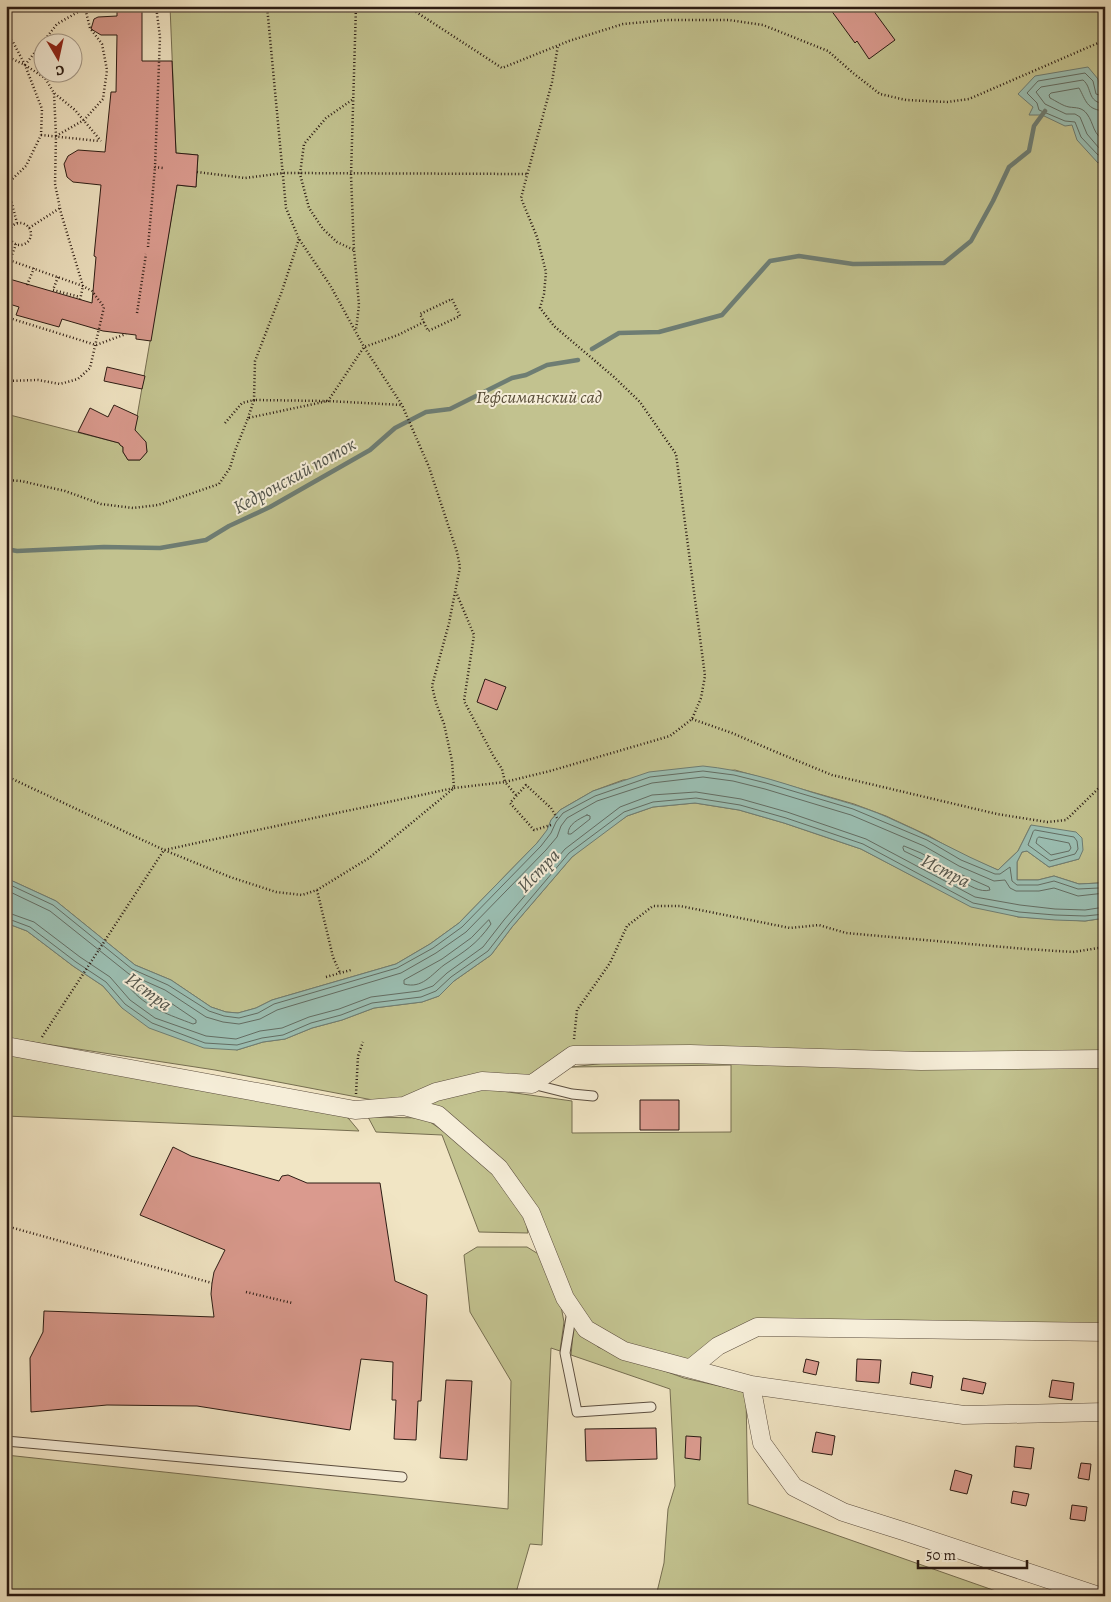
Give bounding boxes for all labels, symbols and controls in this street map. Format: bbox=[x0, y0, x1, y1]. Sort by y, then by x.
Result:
north arrow bbox=[32, 32, 82, 82]
text: С bbox=[54, 60, 66, 80]
park label: Гефсиманский сад bbox=[476, 385, 602, 409]
water label: Кедронский поток bbox=[228, 431, 361, 520]
water label: Истра bbox=[511, 843, 566, 898]
water label: Истра bbox=[917, 848, 975, 894]
water label: Истра bbox=[120, 966, 177, 1018]
scale bar bbox=[918, 1537, 1027, 1569]
text: 50 m bbox=[926, 1545, 956, 1565]

